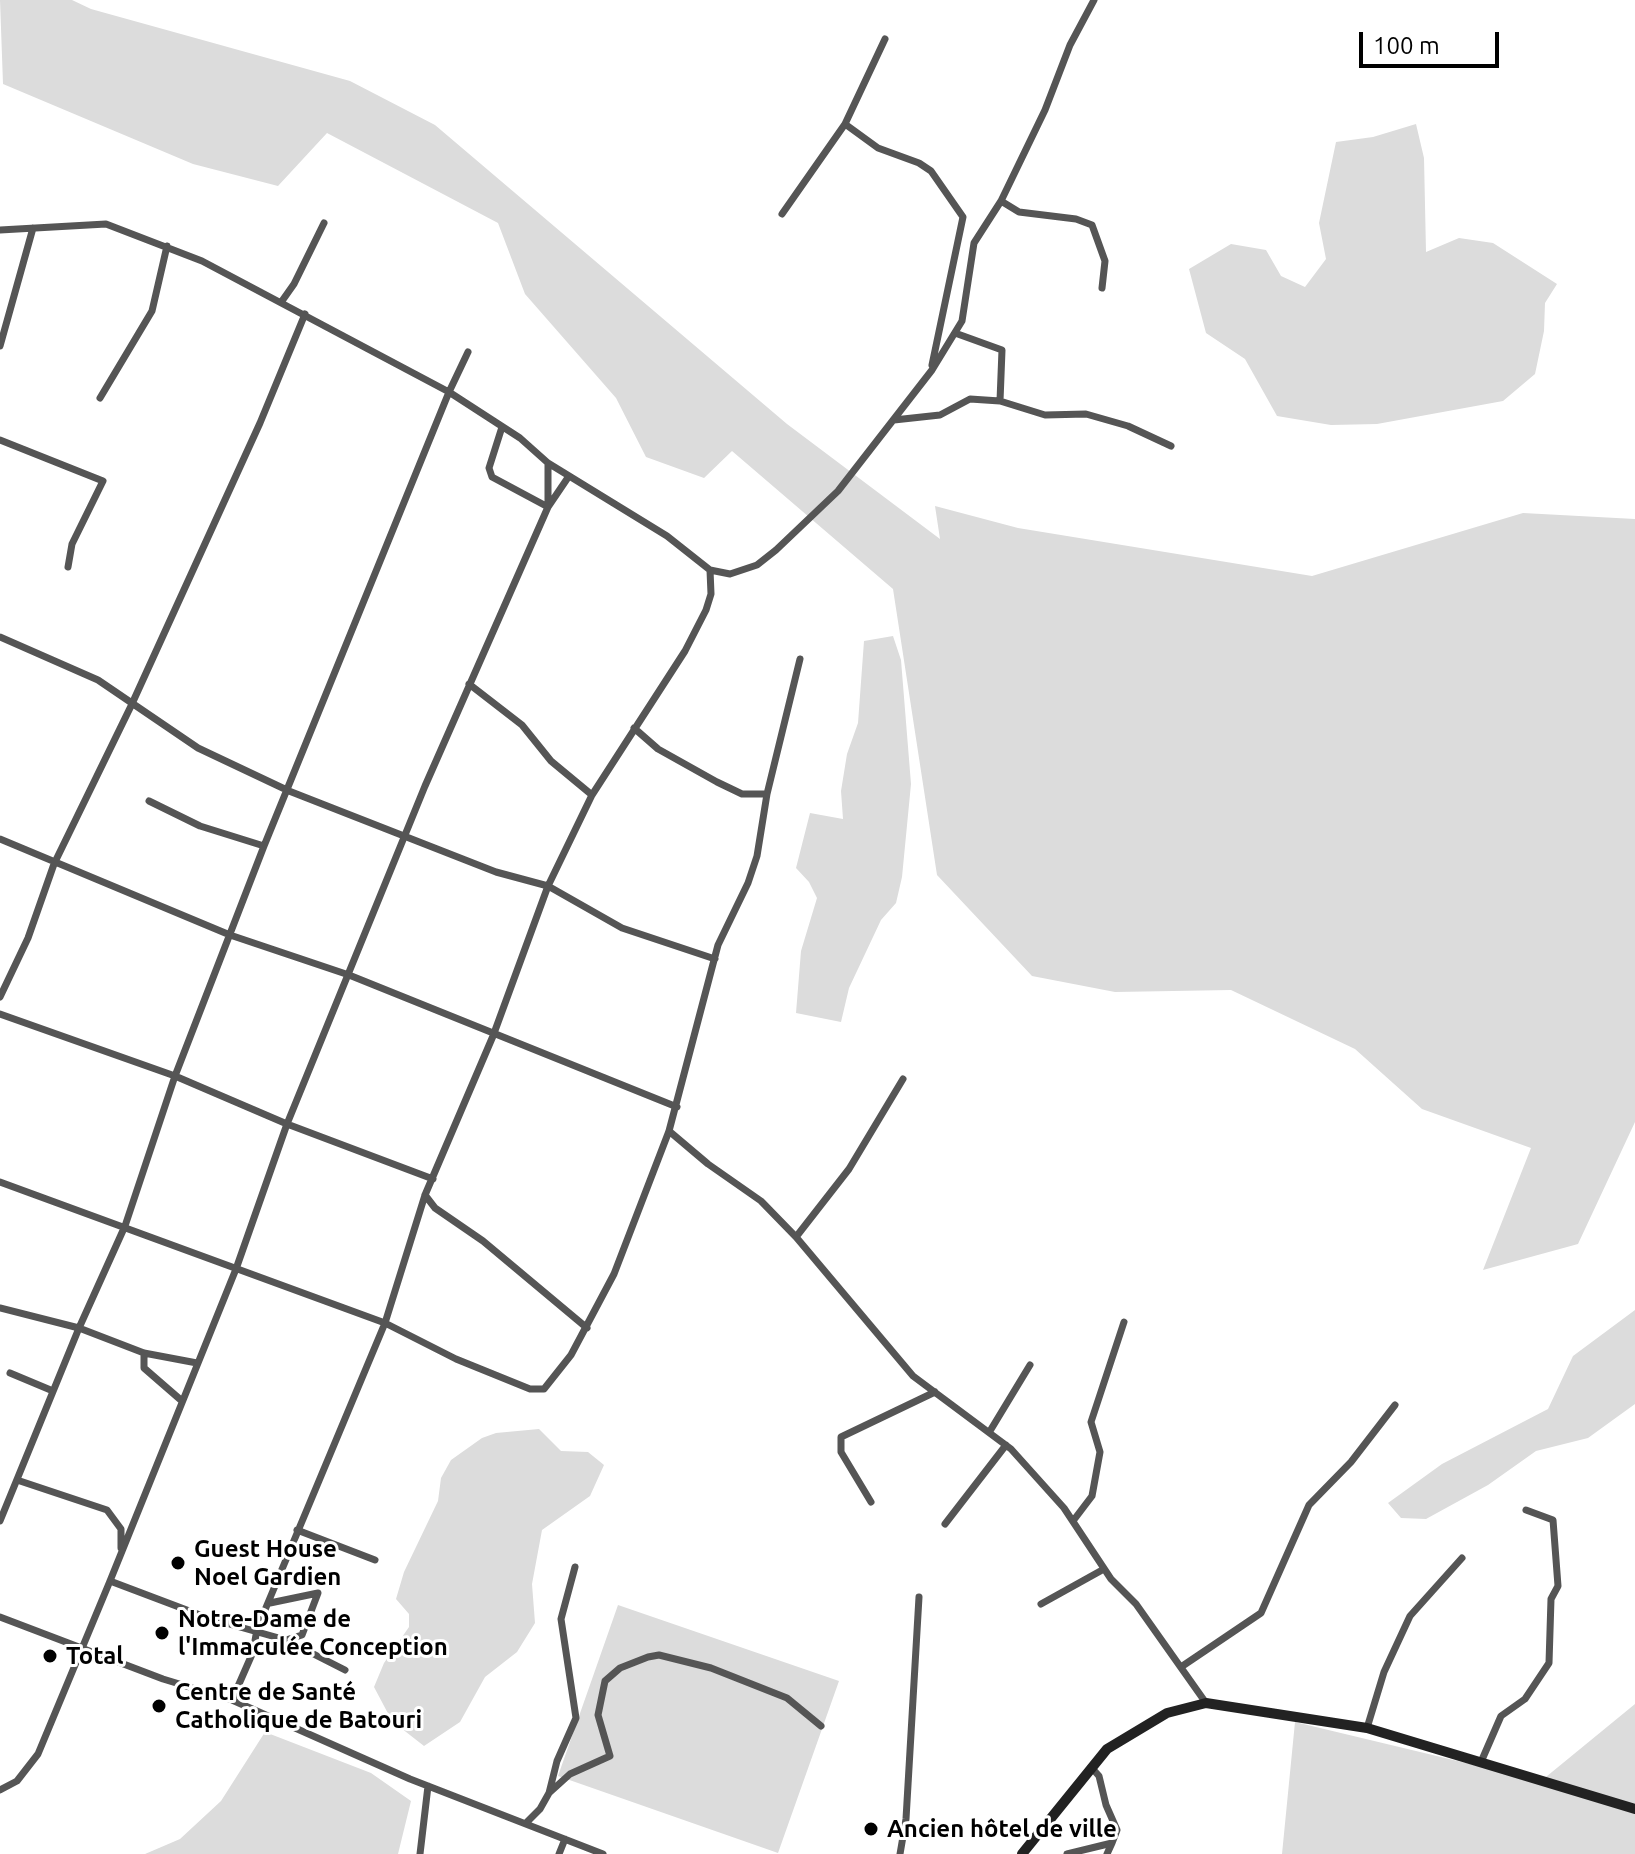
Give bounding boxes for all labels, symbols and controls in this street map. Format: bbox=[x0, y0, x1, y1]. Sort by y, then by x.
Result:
scale bar bbox=[1363, 16, 1503, 66]
text: 100 m bbox=[1373, 32, 1440, 59]
place label: Guest House Noel Gardien bbox=[194, 1535, 341, 1591]
marker: Guest House Noel Gardien bbox=[169, 1554, 187, 1572]
place label: Notre-Dame de l'Immaculée Conception bbox=[178, 1605, 448, 1661]
marker: Notre-Dame de l'Immaculée Conception bbox=[153, 1624, 171, 1642]
place label: Total bbox=[66, 1642, 123, 1670]
marker: Total bbox=[41, 1647, 59, 1665]
place label: Centre de Santé Catholique de Batouri bbox=[175, 1678, 422, 1734]
marker: Centre de Santé Catholique de Batouri bbox=[150, 1697, 168, 1715]
place label: Ancien hôtel de ville bbox=[887, 1815, 1117, 1843]
marker: Ancien hôtel de ville bbox=[862, 1820, 880, 1838]

